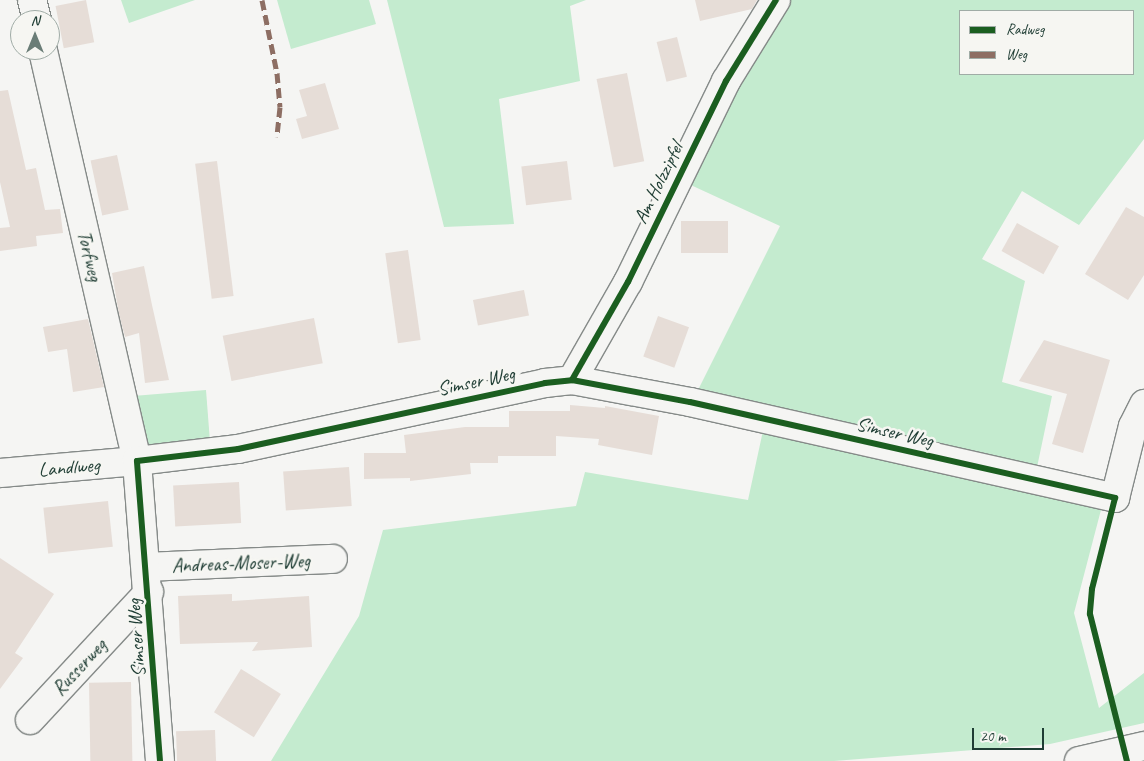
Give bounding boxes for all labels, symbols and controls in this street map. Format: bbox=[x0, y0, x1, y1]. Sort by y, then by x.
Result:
north arrow bbox=[10, 10, 60, 60]
legend bbox=[959, 10, 1134, 75]
text: N bbox=[31, 12, 39, 29]
text: Radweg bbox=[1006, 20, 1044, 39]
text: Weg bbox=[1006, 45, 1027, 64]
street label: Am Holzzipfel bbox=[628, 138, 688, 228]
street label: Torfweg bbox=[73, 228, 107, 284]
street label: Simser Weg bbox=[435, 361, 517, 401]
street label: Simser Weg bbox=[854, 411, 936, 453]
street label: Landlweg bbox=[37, 452, 101, 482]
street label: Andreas-Moser-Weg bbox=[171, 549, 311, 577]
street label: Simser Weg bbox=[121, 598, 151, 678]
street label: Russerweg bbox=[47, 634, 111, 700]
scale bar bbox=[974, 718, 1046, 750]
text: 20 m bbox=[980, 727, 1006, 746]

